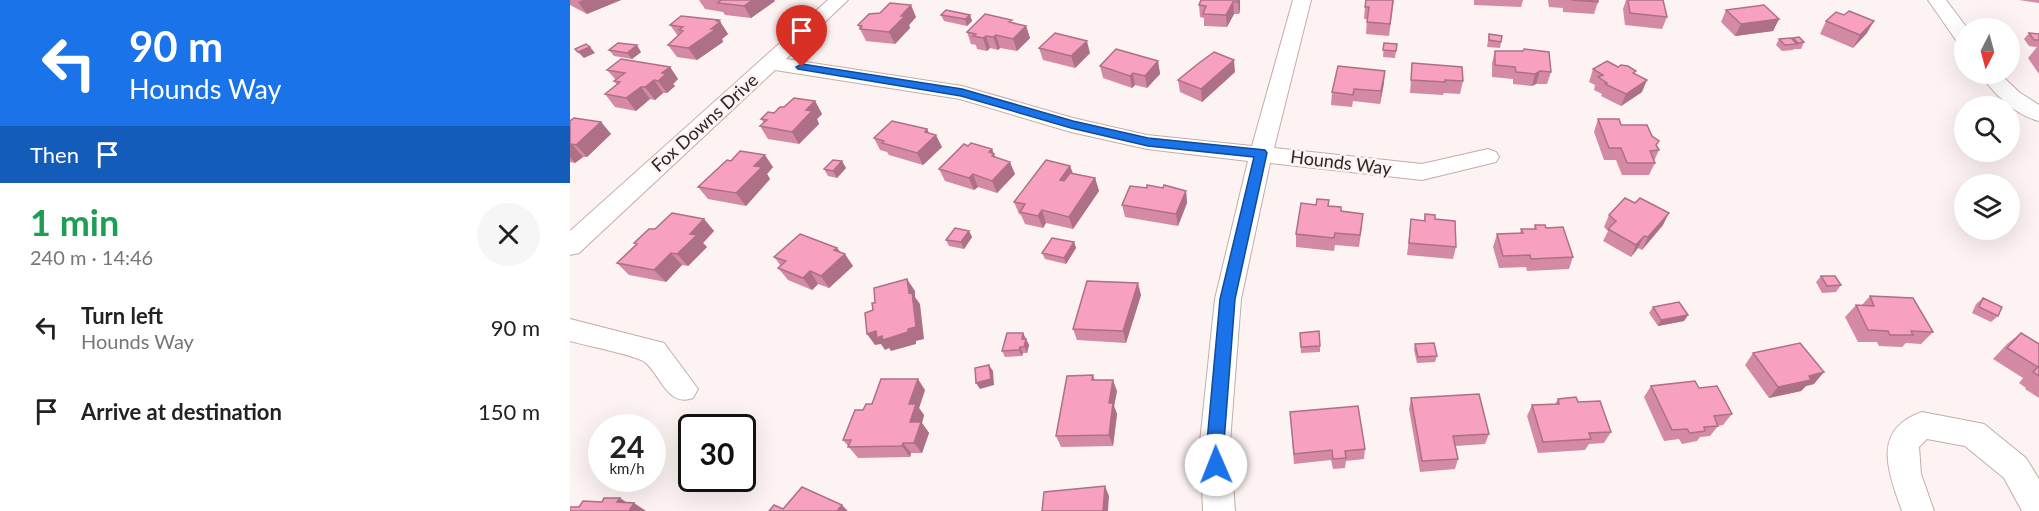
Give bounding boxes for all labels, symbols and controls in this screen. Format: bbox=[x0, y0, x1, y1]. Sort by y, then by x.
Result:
pin bbox=[776, 5, 827, 67]
icon: arrive bbox=[785, 14, 818, 47]
north arrow bbox=[1954, 18, 2020, 84]
map controls bbox=[1954, 18, 2020, 240]
text: 90 m bbox=[129, 21, 223, 71]
icon: left bbox=[30, 24, 108, 102]
street label: Fox Downs Drive bbox=[646, 69, 762, 176]
text: Hounds Way bbox=[129, 72, 281, 105]
button: search bbox=[1954, 96, 2020, 162]
icon: arrive bbox=[91, 138, 124, 171]
text: Then bbox=[30, 141, 79, 168]
street label: Hounds Way bbox=[1289, 145, 1394, 179]
button: layers bbox=[1954, 174, 2020, 240]
text: 1 min bbox=[30, 200, 119, 244]
button: close bbox=[477, 203, 540, 266]
text: 240 m · 14:46 bbox=[30, 245, 153, 269]
text: Turn left bbox=[81, 302, 163, 329]
icon: left bbox=[30, 311, 63, 344]
text: 90 m bbox=[491, 314, 540, 341]
text: Hounds Way bbox=[81, 329, 194, 353]
icon: arrive bbox=[30, 395, 63, 428]
text: Arrive at destination bbox=[81, 398, 282, 425]
text: 150 m bbox=[478, 398, 540, 425]
speed limit sign: 30 bbox=[678, 414, 756, 492]
text: 24 bbox=[610, 428, 644, 464]
position arrow bbox=[1184, 433, 1248, 497]
text: km/h bbox=[609, 459, 645, 477]

